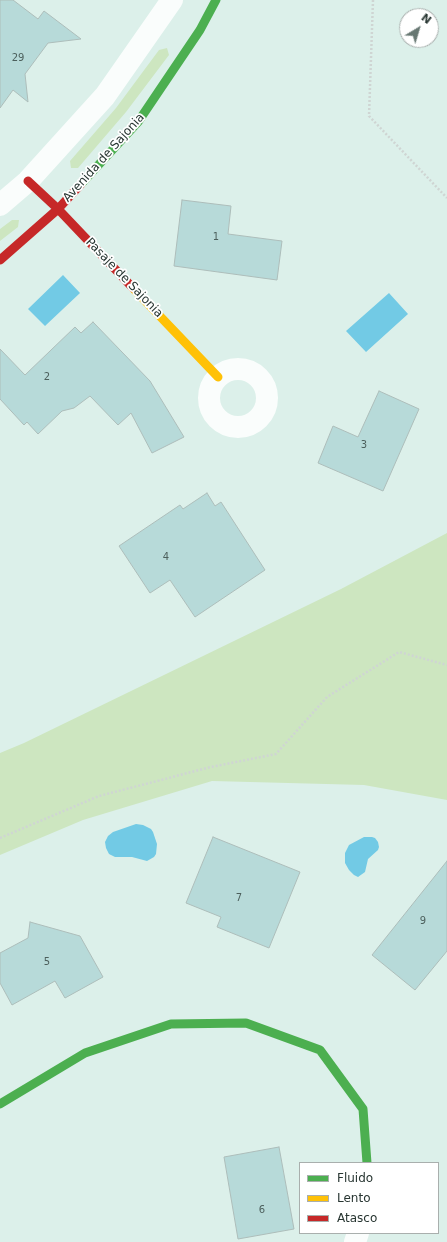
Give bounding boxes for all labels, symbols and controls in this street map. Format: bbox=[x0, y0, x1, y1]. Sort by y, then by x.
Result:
north arrow bbox=[399, 8, 439, 48]
text: N bbox=[418, 11, 434, 27]
house number: 29 bbox=[12, 52, 24, 64]
street label: Avenida de Sajonia bbox=[60, 111, 148, 205]
house number: 1 bbox=[213, 231, 219, 243]
street label: Pasaje de Sajonia bbox=[82, 235, 166, 321]
house number: 2 bbox=[44, 371, 50, 383]
house number: 3 bbox=[361, 439, 367, 451]
house number: 4 bbox=[163, 551, 169, 563]
house number: 7 bbox=[236, 892, 242, 904]
house number: 9 bbox=[420, 915, 426, 927]
house number: 5 bbox=[44, 956, 50, 968]
legend bbox=[299, 1162, 439, 1234]
text: Fluido bbox=[337, 1171, 373, 1185]
text: Lento bbox=[337, 1191, 371, 1205]
house number: 6 bbox=[259, 1204, 265, 1216]
text: Atasco bbox=[337, 1211, 377, 1225]

